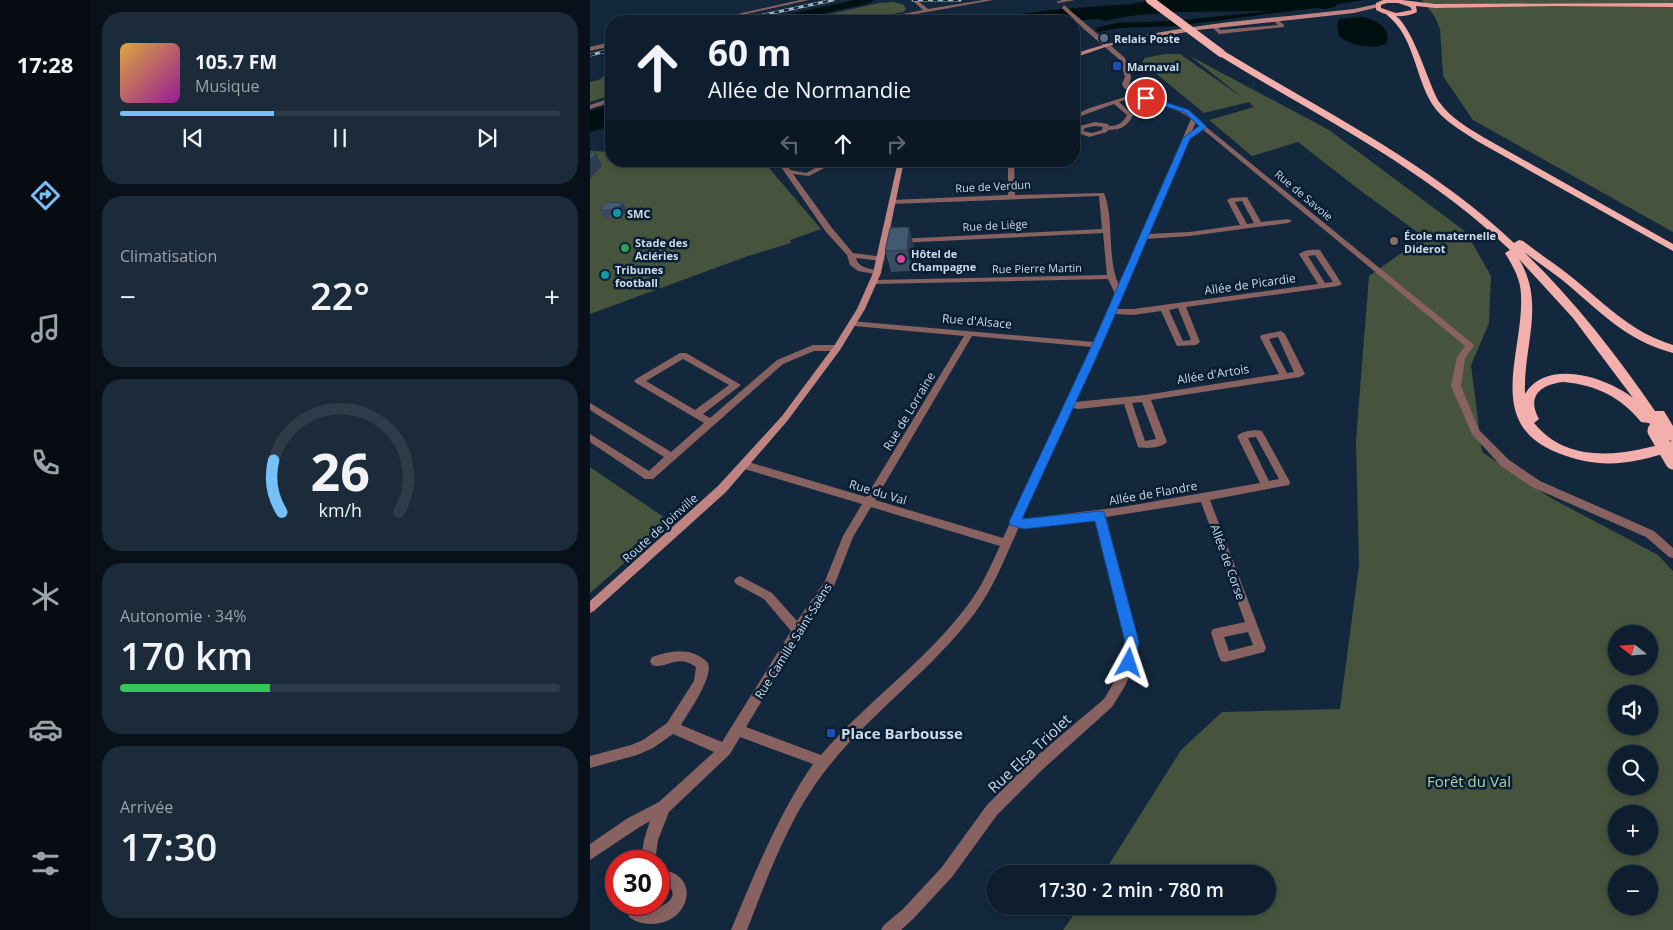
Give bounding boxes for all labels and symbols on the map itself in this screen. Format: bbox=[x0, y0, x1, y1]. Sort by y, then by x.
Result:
place label: Relais Poste bbox=[1114, 31, 1180, 46]
marker: Relais Poste bbox=[1098, 32, 1110, 44]
place label: Marnaval bbox=[1127, 59, 1179, 74]
marker: Marnaval bbox=[1111, 60, 1123, 72]
pin bbox=[1125, 77, 1167, 119]
street label: Rue de Savoie bbox=[1272, 166, 1336, 224]
street label: Rue de Verdun bbox=[955, 177, 1031, 195]
place label: SMC bbox=[627, 206, 650, 221]
marker: SMC bbox=[611, 207, 623, 219]
street label: Rue de Liège bbox=[962, 216, 1028, 234]
place label: École maternelle Diderot bbox=[1404, 228, 1496, 256]
place label: Stade des Aciéries bbox=[635, 235, 688, 263]
marker: École maternelle Diderot bbox=[1388, 235, 1400, 247]
marker: Stade des Aciéries bbox=[619, 242, 631, 254]
place label: Hôtel de Champagne bbox=[911, 246, 977, 274]
marker: Hôtel de Champagne bbox=[895, 253, 907, 265]
street label: Rue Pierre Martin bbox=[992, 260, 1082, 276]
place label: Tribunes football bbox=[615, 262, 664, 290]
marker: Tribunes football bbox=[599, 269, 611, 281]
street label: Allée de Picardie bbox=[1203, 269, 1297, 299]
street label: Rue d'Alsace bbox=[941, 309, 1013, 333]
street label: Allée d'Artois bbox=[1176, 360, 1251, 388]
street label: Rue de Lorraine bbox=[879, 368, 939, 453]
street label: Rue du Val bbox=[847, 475, 909, 509]
street label: Allée de Flandre bbox=[1107, 477, 1199, 509]
street label: Route de Joinville bbox=[619, 489, 702, 566]
street label: Allée de Corse bbox=[1206, 522, 1250, 603]
street label: Rue Camille Saint-Saëns bbox=[750, 580, 836, 702]
north arrow bbox=[1608, 625, 1658, 675]
position arrow bbox=[1102, 636, 1154, 688]
street label: Rue Elsa Triolet bbox=[983, 709, 1075, 797]
place label: Place Barbousse bbox=[841, 723, 963, 743]
marker: Place Barbousse bbox=[825, 727, 837, 739]
park label: Forêt du Val bbox=[1427, 771, 1511, 791]
speed limit sign: 30 bbox=[605, 850, 670, 915]

